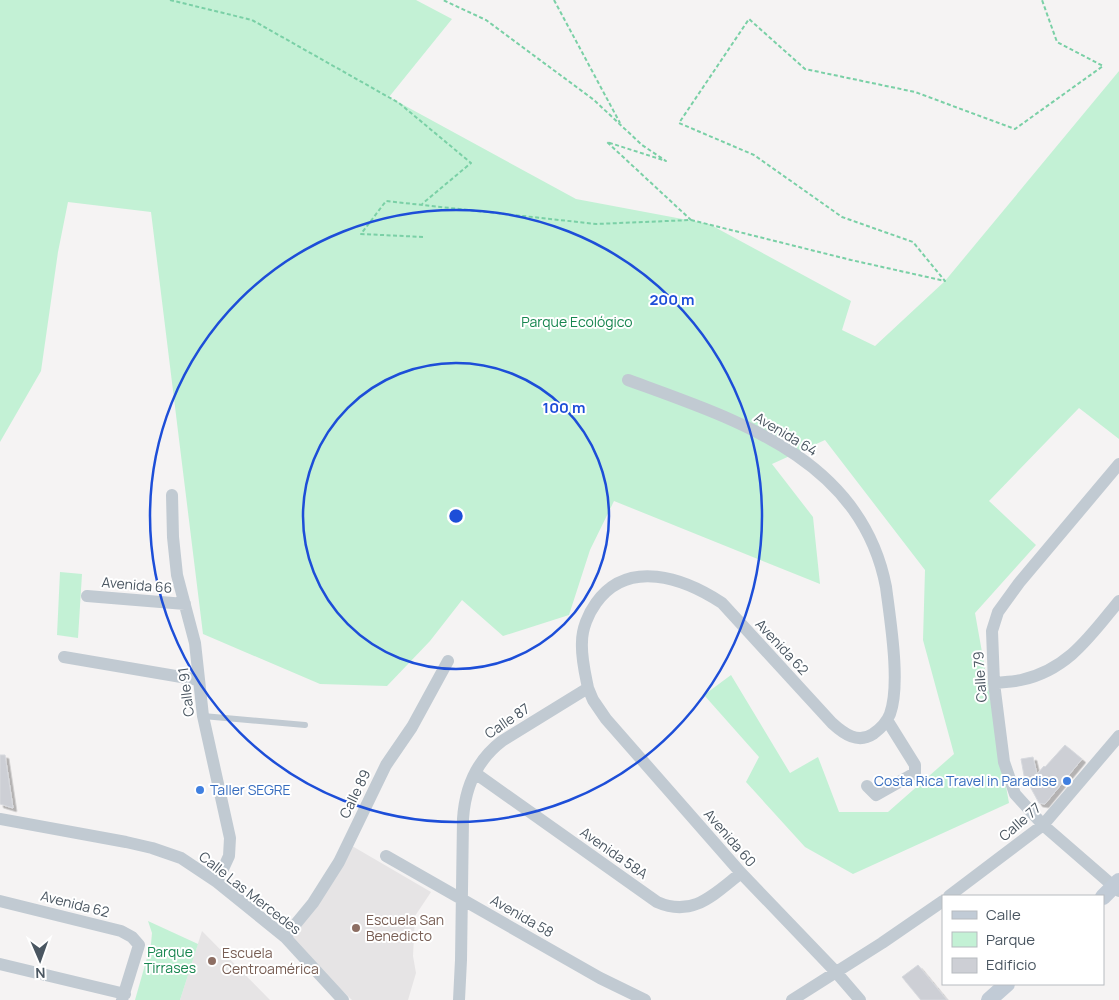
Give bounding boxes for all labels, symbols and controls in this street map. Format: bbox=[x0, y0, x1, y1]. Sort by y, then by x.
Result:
text: 200 m bbox=[649, 289, 695, 310]
park label: Parque Ecológico bbox=[521, 312, 633, 331]
text: 100 m bbox=[543, 397, 585, 418]
street label: Avenida 64 bbox=[751, 407, 821, 460]
centre of rings bbox=[447, 507, 465, 525]
street label: Avenida 66 bbox=[101, 572, 173, 597]
street label: Avenida 62 bbox=[751, 614, 813, 679]
street label: Calle 79 bbox=[968, 651, 991, 703]
street label: Calle 91 bbox=[173, 666, 198, 718]
street label: Calle 87 bbox=[480, 699, 533, 743]
street label: Calle 89 bbox=[335, 766, 375, 821]
place label: Costa Rica Travel in Paradise bbox=[874, 771, 1057, 790]
marker: Costa Rica Travel in Paradise bbox=[1061, 775, 1073, 787]
place label: Taller SEGRE bbox=[210, 780, 291, 799]
marker: Taller SEGRE bbox=[194, 784, 206, 796]
street label: Calle 77 bbox=[995, 798, 1045, 845]
street label: Avenida 60 bbox=[700, 805, 761, 871]
street label: Avenida 58A bbox=[577, 822, 652, 883]
street label: Calle Las Mercedes bbox=[195, 847, 305, 939]
street label: Avenida 62 bbox=[39, 886, 112, 921]
street label: Avenida 58 bbox=[487, 890, 557, 941]
legend bbox=[942, 895, 1104, 985]
text: Calle bbox=[986, 904, 1021, 925]
place label: Escuela San Benedicto bbox=[366, 910, 444, 945]
marker: Escuela San Benedicto bbox=[350, 922, 362, 934]
text: Parque bbox=[986, 929, 1035, 950]
north arrow bbox=[15, 935, 65, 985]
park label: Parque Tirrases bbox=[144, 942, 196, 977]
place label: Escuela Centroamérica bbox=[222, 943, 319, 978]
text: Edificio bbox=[986, 954, 1037, 975]
marker: Escuela Centroamérica bbox=[206, 955, 218, 967]
text: N bbox=[35, 964, 46, 983]

